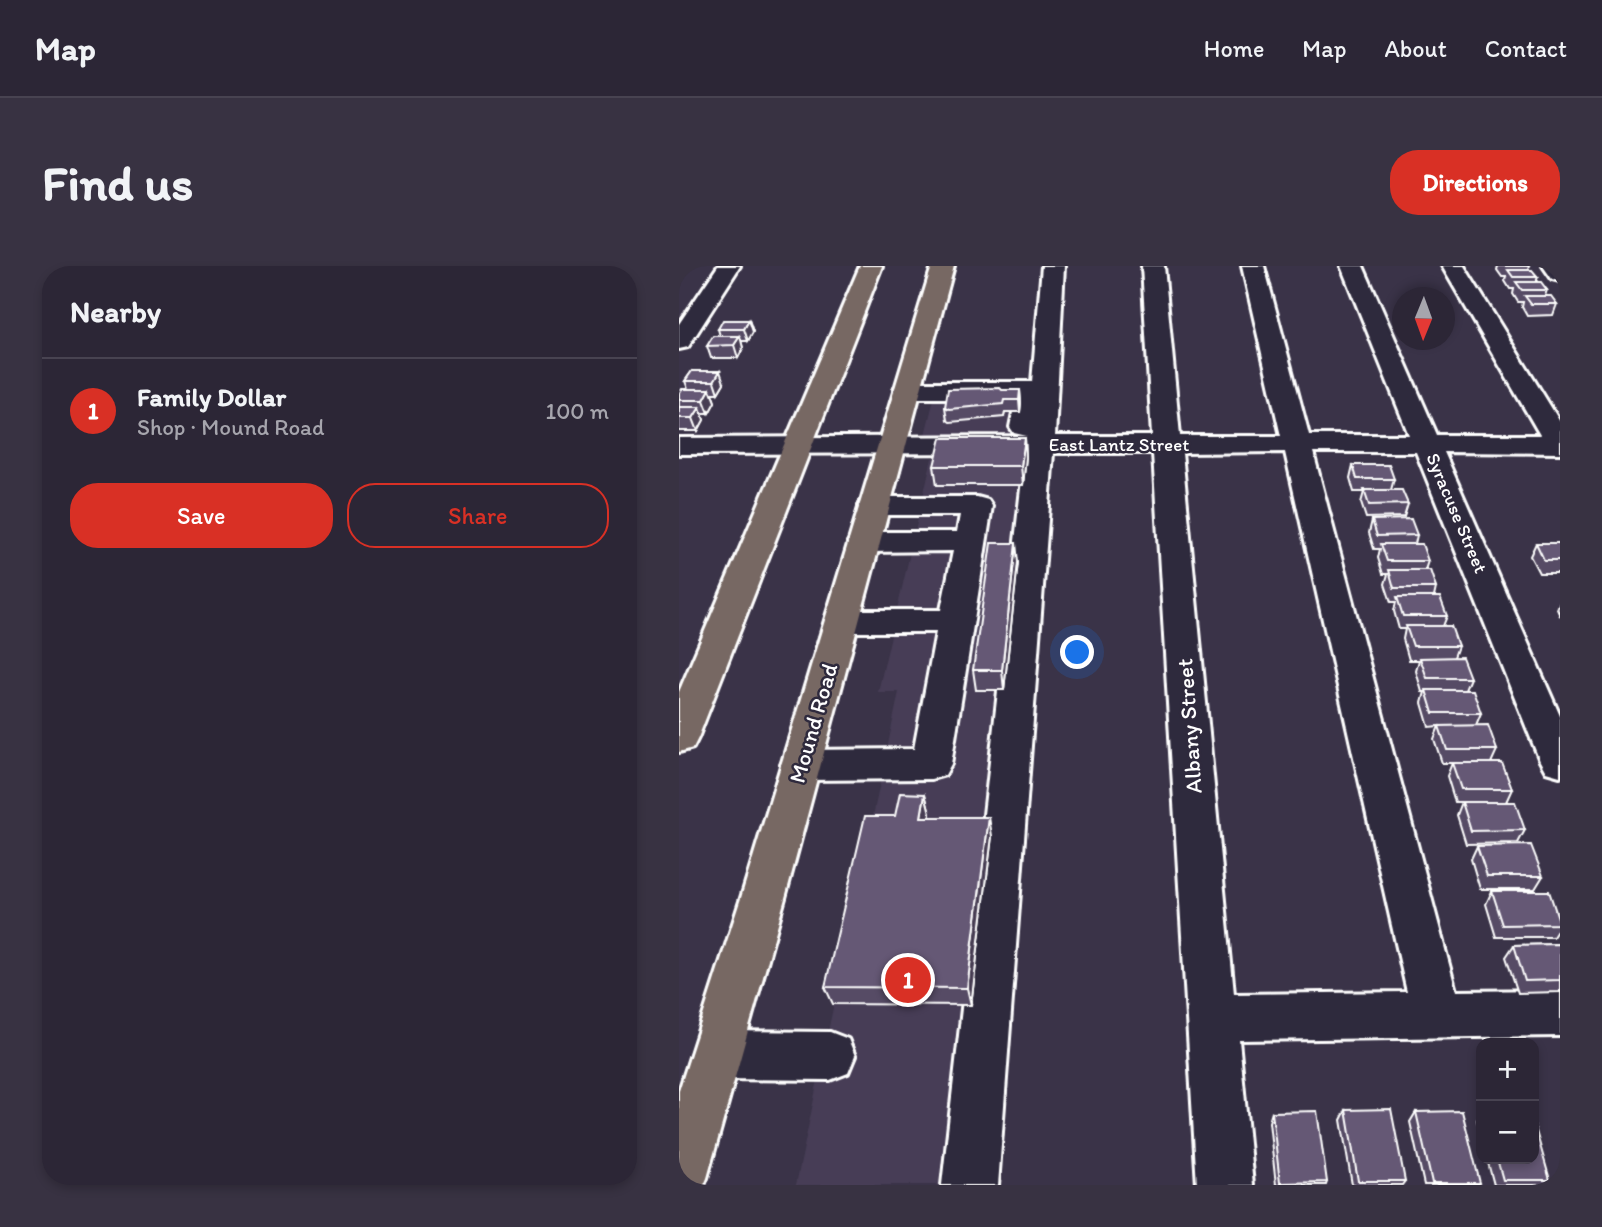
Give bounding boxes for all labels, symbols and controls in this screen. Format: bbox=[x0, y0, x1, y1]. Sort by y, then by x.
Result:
text: Map bbox=[35, 29, 96, 68]
text: Home bbox=[1204, 34, 1264, 63]
text: Map bbox=[1302, 34, 1346, 63]
text: About bbox=[1384, 34, 1447, 63]
text: Contact bbox=[1485, 34, 1567, 63]
button: Directions bbox=[1390, 150, 1560, 215]
text: Find us bbox=[42, 153, 193, 212]
north arrow bbox=[1392, 287, 1455, 350]
text: Nearby bbox=[70, 293, 161, 330]
text: Family Dollar bbox=[137, 381, 286, 413]
text: 1 bbox=[88, 397, 98, 425]
text: 100 m bbox=[545, 397, 609, 425]
text: Shop · Mound Road bbox=[137, 413, 325, 441]
street label: East Lantz Street bbox=[1049, 433, 1189, 456]
street label: Syracuse Street bbox=[1421, 449, 1493, 577]
button: Save bbox=[70, 483, 333, 548]
button: Share bbox=[347, 483, 609, 548]
your location bbox=[1060, 635, 1094, 669]
street label: Albany Street bbox=[1170, 657, 1208, 795]
street label: Mound Road bbox=[783, 659, 844, 786]
pin: 1 bbox=[885, 954, 931, 1006]
map controls bbox=[1476, 1038, 1539, 1164]
button: + bbox=[1476, 1038, 1539, 1101]
button: − bbox=[1476, 1101, 1539, 1164]

